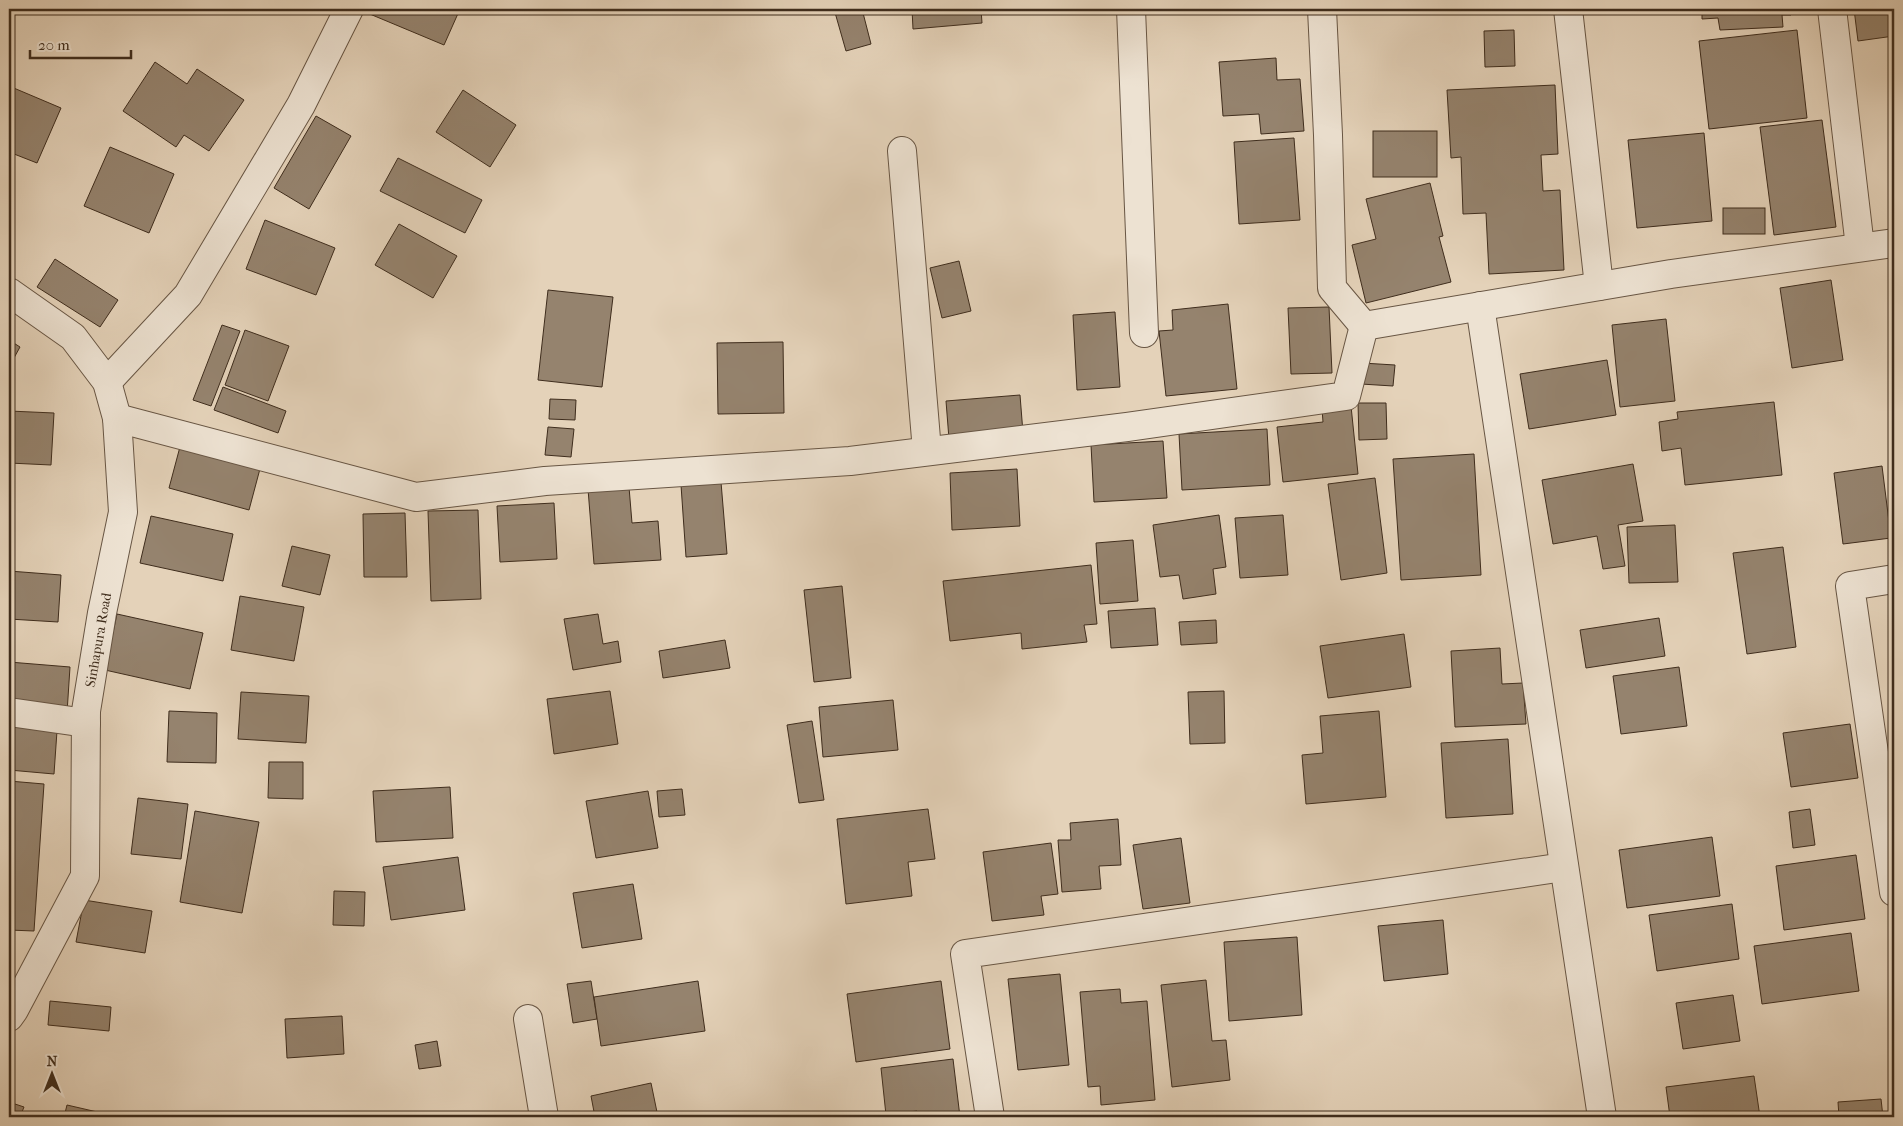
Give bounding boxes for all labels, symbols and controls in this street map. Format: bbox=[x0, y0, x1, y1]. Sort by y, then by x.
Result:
scale bar bbox=[30, 28, 131, 60]
text: 20 m bbox=[38, 36, 70, 54]
street label: Sinhapura Road bbox=[82, 591, 115, 689]
north arrow bbox=[28, 1048, 78, 1098]
text: N bbox=[47, 1053, 58, 1070]

